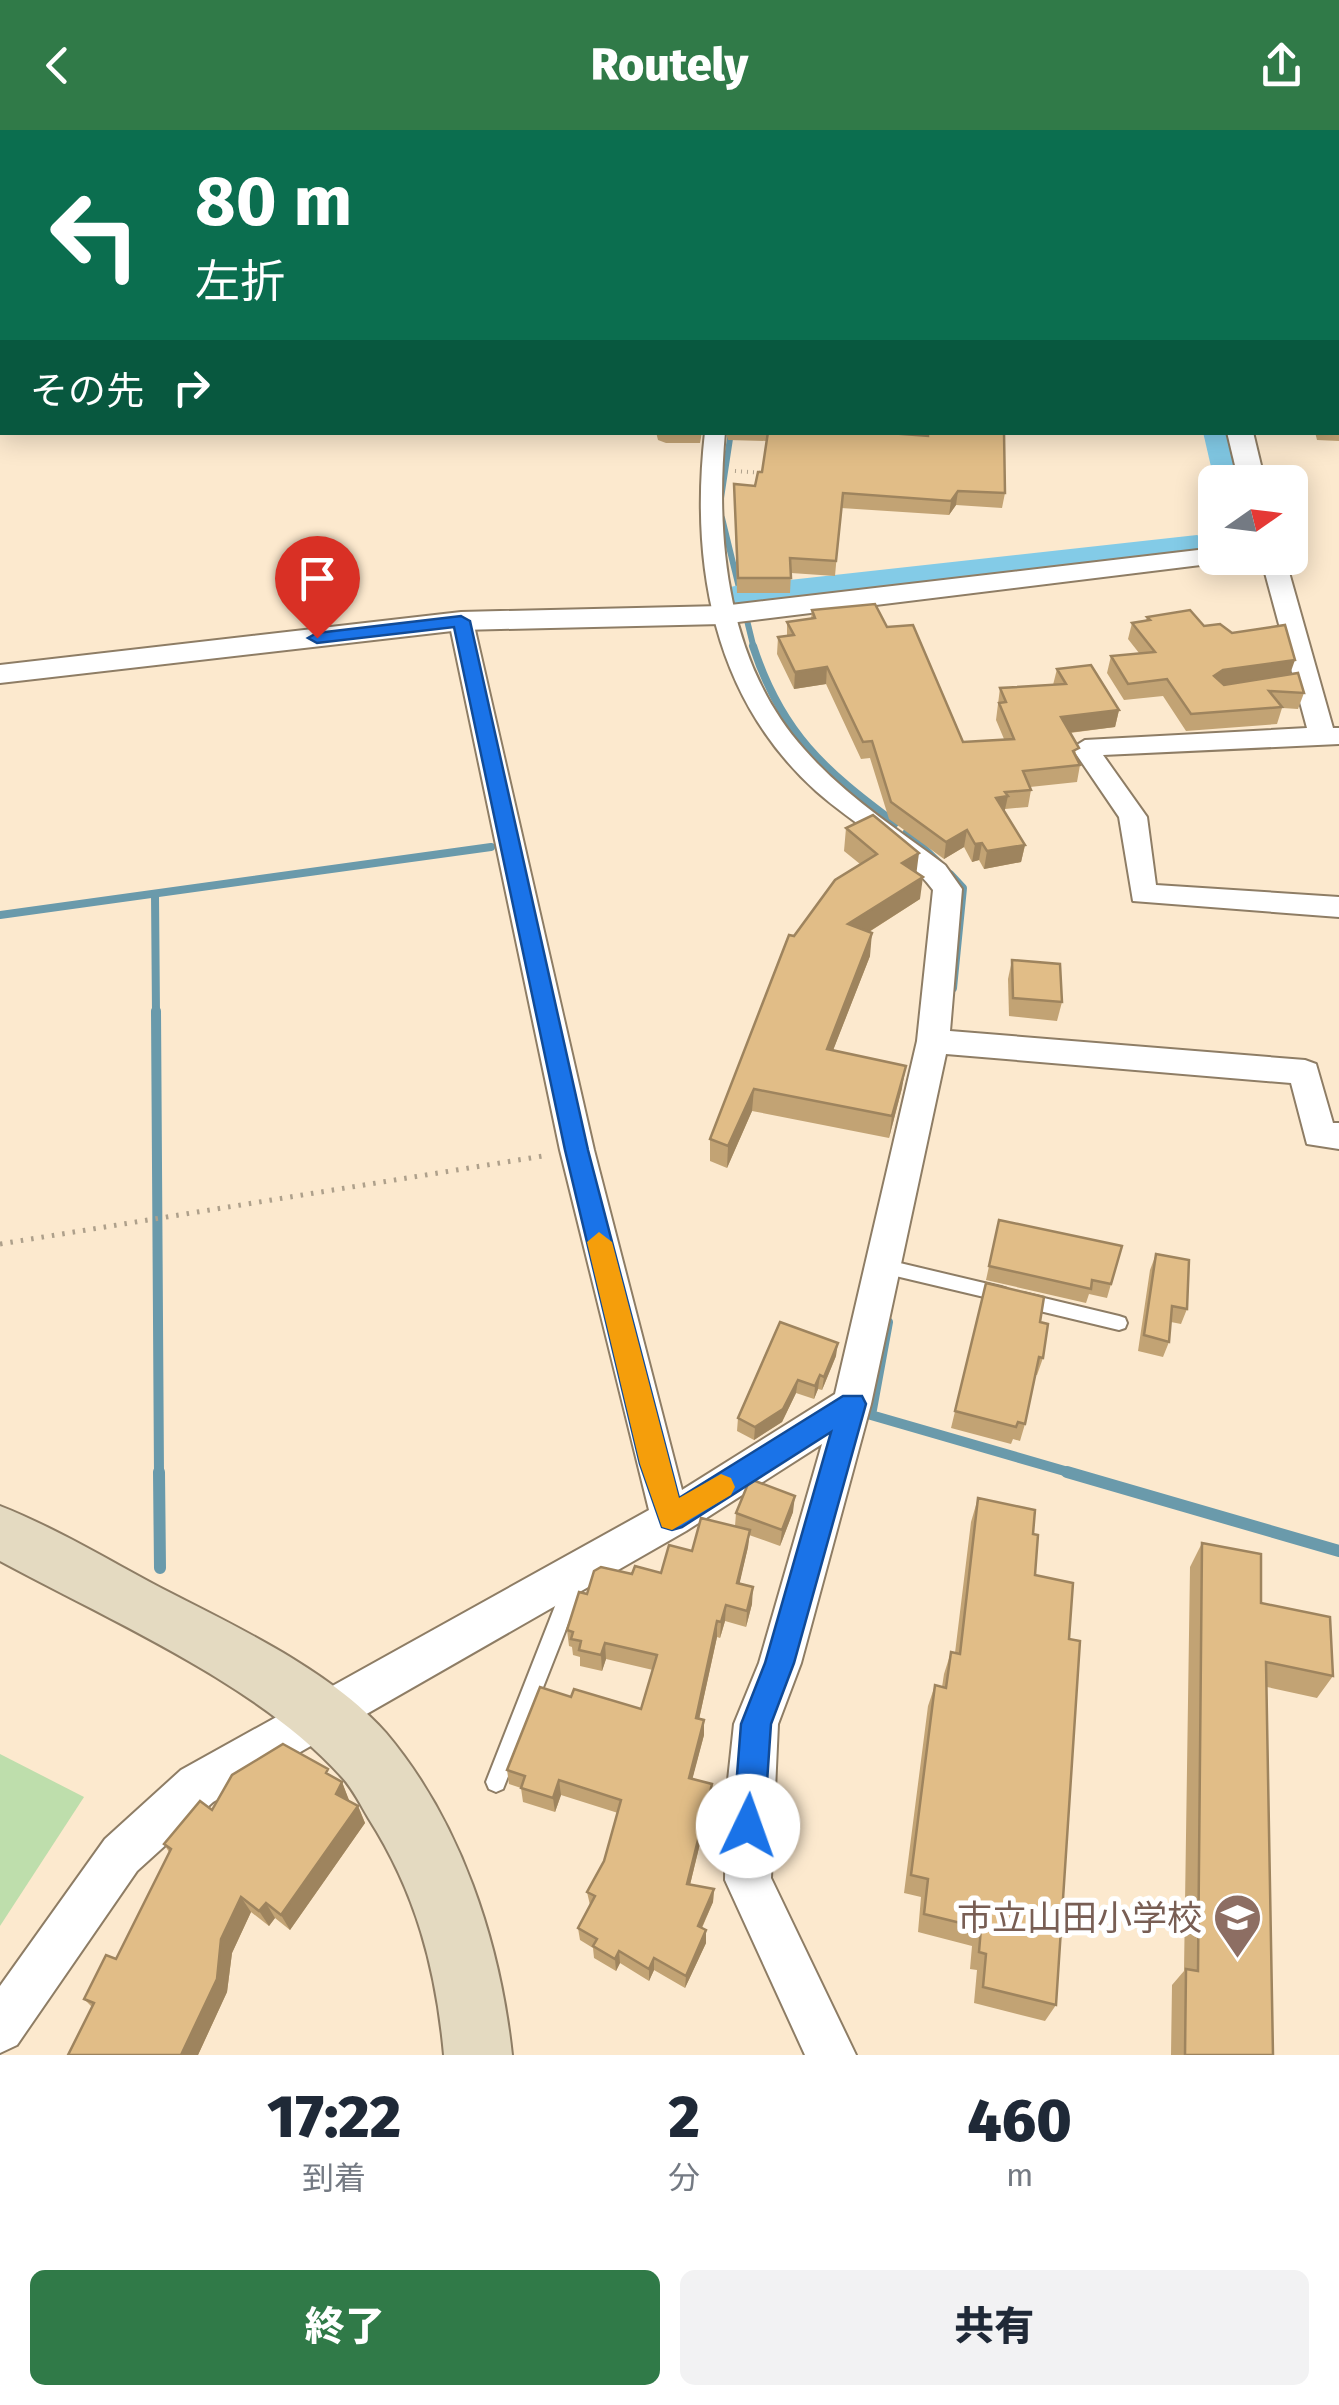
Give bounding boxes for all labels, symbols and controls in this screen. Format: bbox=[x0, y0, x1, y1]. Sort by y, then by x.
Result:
icon: back bbox=[30, 38, 85, 93]
text: Routely bbox=[591, 38, 748, 92]
icon: share bbox=[1254, 38, 1309, 93]
text: 80 m bbox=[195, 160, 352, 244]
icon: left bbox=[30, 170, 160, 300]
text: 左折 bbox=[195, 255, 285, 309]
icon: right bbox=[164, 360, 219, 415]
text: その先 bbox=[30, 368, 144, 414]
north arrow bbox=[1198, 465, 1308, 575]
map controls bbox=[1198, 465, 1308, 575]
pin bbox=[275, 536, 360, 639]
icon: arrive bbox=[290, 551, 345, 606]
position arrow bbox=[696, 1774, 800, 1878]
school or university icon: 市立山田小学校 bbox=[1211, 1892, 1263, 1960]
place label: 市立山田小学校 bbox=[957, 1897, 1202, 1939]
text: 17:22 bbox=[267, 2081, 401, 2153]
text: 2 bbox=[669, 2081, 700, 2153]
text: 460 bbox=[967, 2085, 1072, 2157]
text: m bbox=[1006, 2156, 1033, 2194]
text: 到着 bbox=[302, 2159, 366, 2197]
text: 分 bbox=[668, 2159, 700, 2197]
button: 終了 bbox=[30, 2270, 660, 2385]
button: 共有 bbox=[680, 2270, 1309, 2385]

